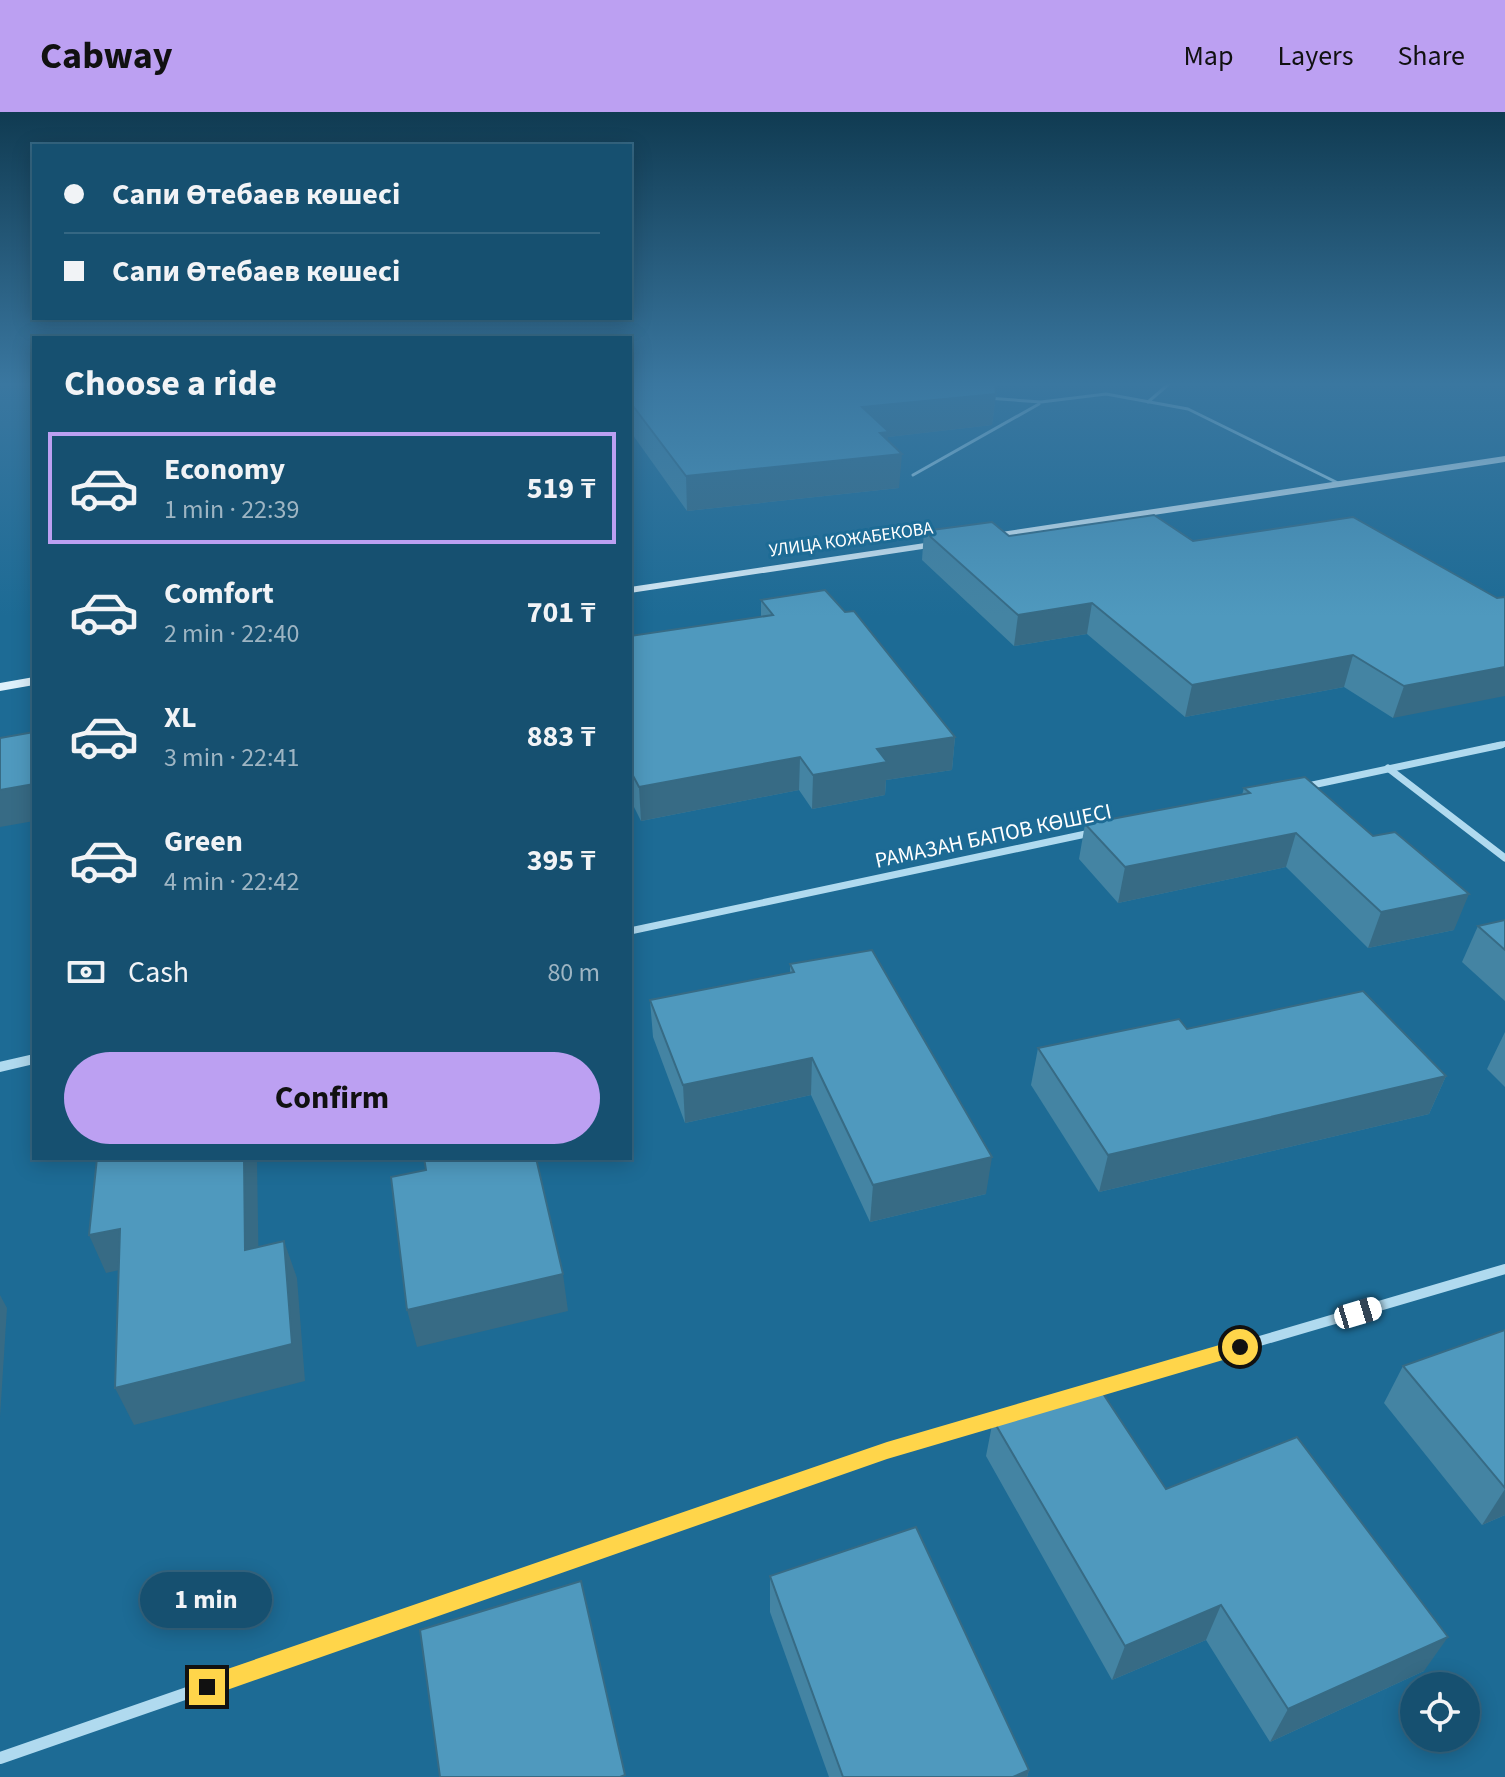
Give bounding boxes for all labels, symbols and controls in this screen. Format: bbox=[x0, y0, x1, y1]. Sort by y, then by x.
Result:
text: Cabway bbox=[40, 29, 173, 83]
text: Map bbox=[1183, 36, 1233, 76]
text: Layers bbox=[1277, 36, 1353, 76]
text: Share bbox=[1397, 36, 1465, 76]
text: Сапи Өтебаев көшесі bbox=[112, 173, 400, 216]
text: Сапи Өтебаев көшесі bbox=[112, 250, 400, 293]
text: Choose a ride bbox=[64, 358, 277, 409]
text: Economy bbox=[164, 448, 285, 491]
icon: car bbox=[68, 452, 140, 524]
text: 519 ₸ bbox=[527, 467, 596, 510]
text: 1 min · 22:39 bbox=[164, 491, 299, 528]
street label: УЛИЦА КОЖАБЕКОВА bbox=[767, 516, 935, 563]
text: Comfort bbox=[164, 572, 274, 615]
icon: car bbox=[68, 576, 140, 648]
text: 701 ₸ bbox=[527, 591, 596, 634]
text: 2 min · 22:40 bbox=[164, 615, 299, 652]
text: XL bbox=[164, 696, 197, 739]
icon: car bbox=[68, 700, 140, 772]
text: 883 ₸ bbox=[527, 715, 596, 758]
text: 3 min · 22:41 bbox=[164, 739, 299, 776]
street label: РАМАЗАН БАПОВ КӨШЕСІ bbox=[872, 795, 1115, 877]
text: Green bbox=[164, 820, 243, 863]
icon: car bbox=[68, 824, 140, 896]
text: 395 ₸ bbox=[527, 839, 596, 882]
text: 4 min · 22:42 bbox=[164, 863, 299, 900]
icon: cash bbox=[64, 950, 108, 994]
text: Cash bbox=[128, 951, 189, 994]
text: 80 m bbox=[547, 954, 600, 991]
button: Confirm bbox=[64, 1052, 600, 1144]
car bbox=[1332, 1295, 1384, 1331]
route start bbox=[1222, 1329, 1258, 1365]
callout: 1 min bbox=[141, 1571, 273, 1627]
text: 1 min bbox=[174, 1581, 238, 1618]
route end bbox=[189, 1669, 225, 1705]
map controls bbox=[1400, 1672, 1480, 1752]
button: locate bbox=[1400, 1672, 1480, 1752]

